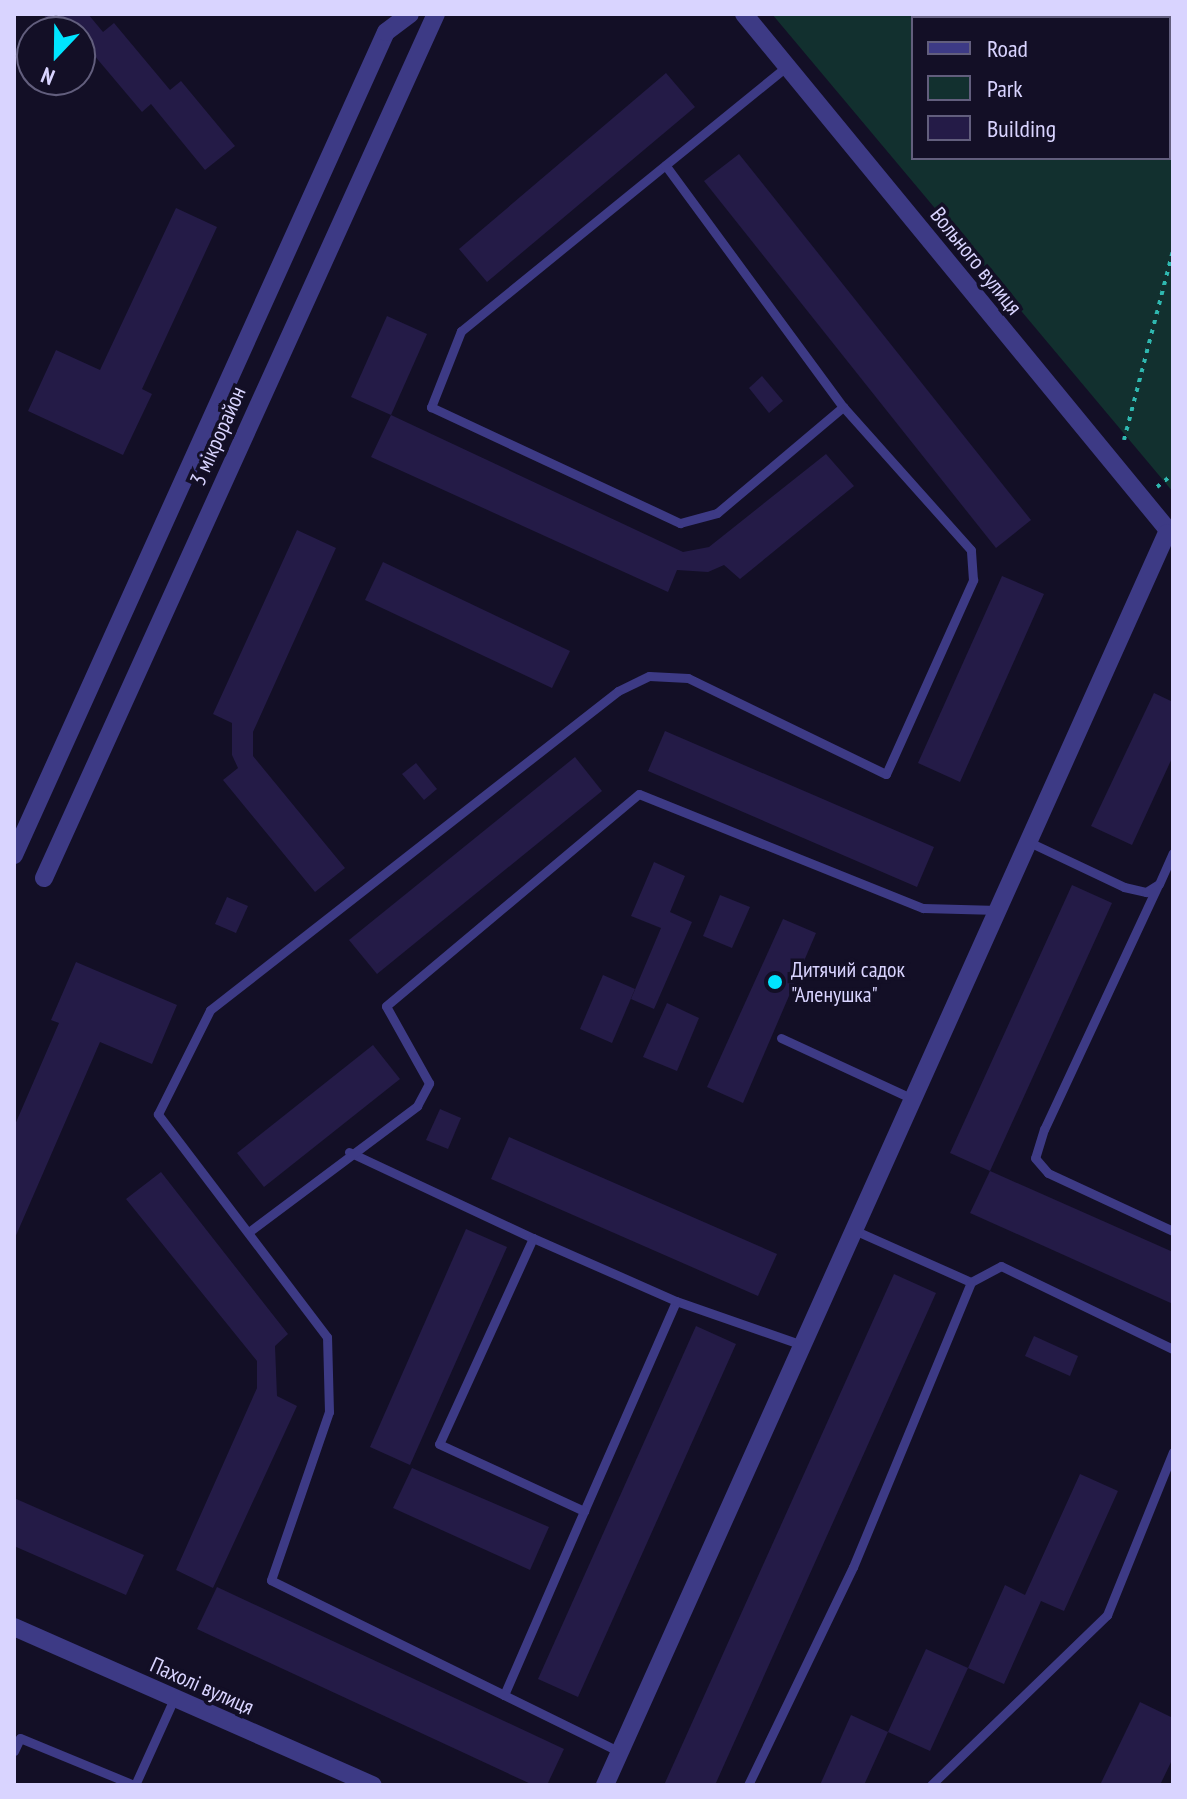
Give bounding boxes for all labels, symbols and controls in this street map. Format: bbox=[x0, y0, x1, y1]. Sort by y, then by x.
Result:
north arrow bbox=[16, 16, 96, 96]
legend bbox=[911, 16, 1171, 160]
text: Road bbox=[987, 33, 1028, 64]
text: N bbox=[37, 61, 59, 92]
text: Park bbox=[987, 73, 1023, 104]
text: Building bbox=[987, 113, 1056, 144]
street label: Вольного вулиця bbox=[925, 202, 1027, 320]
street label: 3 мікрорайон bbox=[184, 382, 252, 490]
place label: Дитячий садок "Аленушка" bbox=[791, 956, 905, 1008]
marker: Дитячий садок "Аленушка" bbox=[766, 973, 784, 991]
street label: Пахолі вулиця bbox=[146, 1651, 258, 1721]

